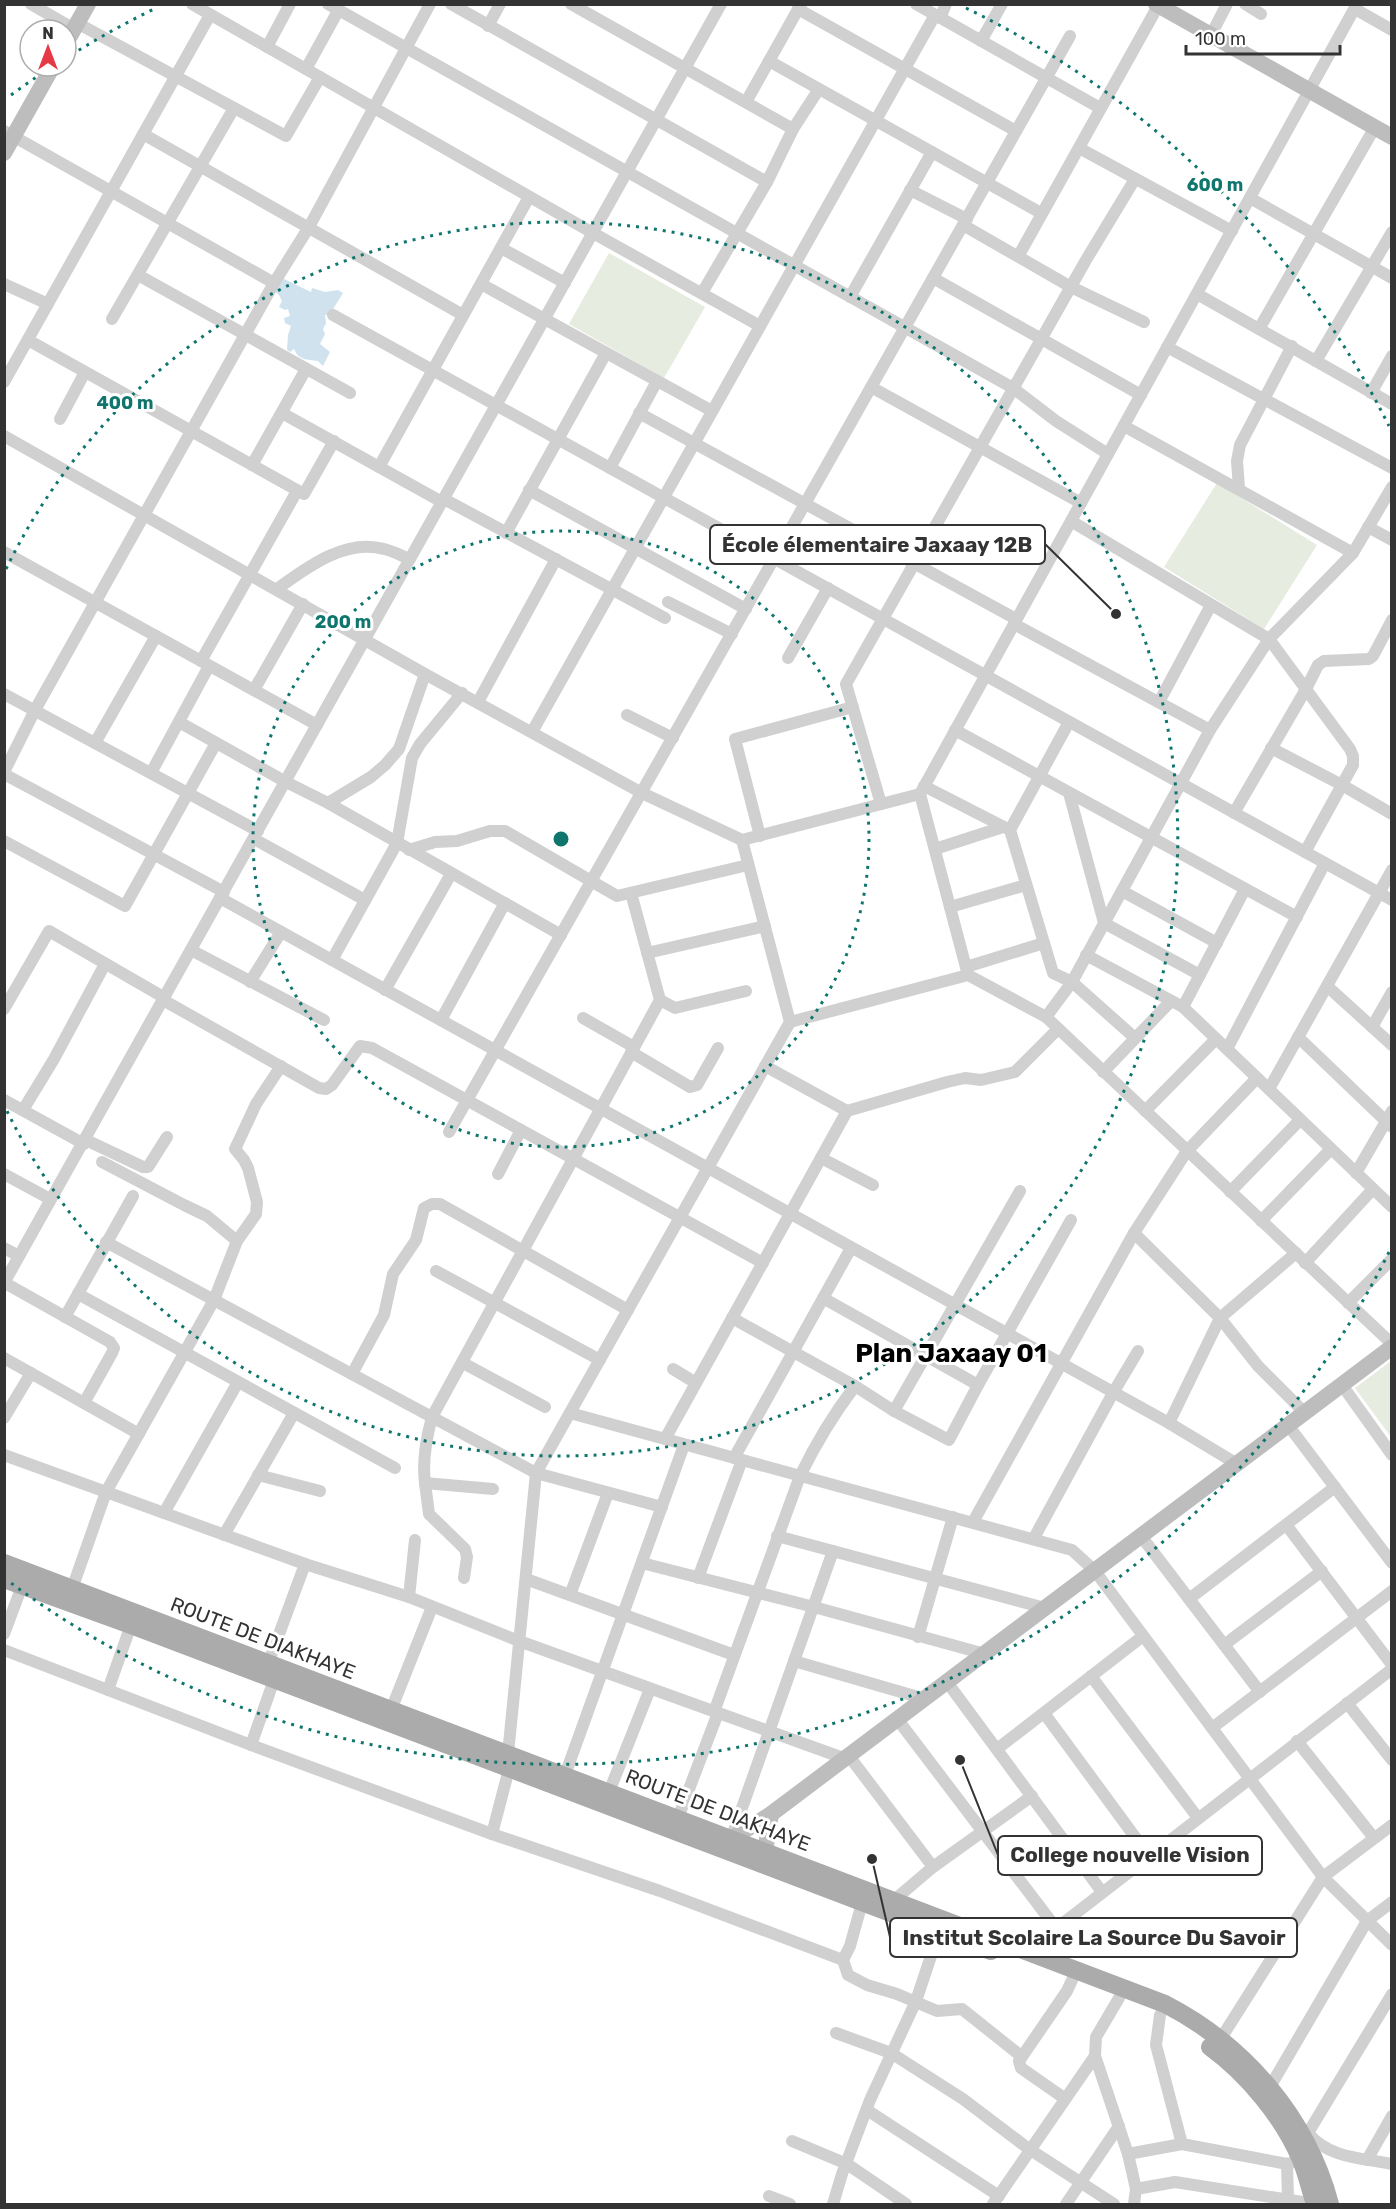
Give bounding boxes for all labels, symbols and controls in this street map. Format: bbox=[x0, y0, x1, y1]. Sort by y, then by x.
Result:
north arrow bbox=[18, 18, 78, 78]
scale bar bbox=[1186, 18, 1340, 56]
text: N bbox=[42, 24, 54, 43]
text: 100 m bbox=[1195, 28, 1246, 50]
text: 600 m bbox=[1187, 174, 1243, 196]
text: 400 m bbox=[96, 392, 154, 414]
callout: École élementaire Jaxaay 12B bbox=[710, 525, 1045, 564]
text: École élementaire Jaxaay 12B bbox=[722, 532, 1032, 557]
text: 200 m bbox=[315, 611, 371, 633]
centre of rings bbox=[551, 829, 571, 849]
district label: Plan Jaxaay 01 bbox=[855, 1338, 1047, 1369]
street label: ROUTE DE DIAKHAYE bbox=[167, 1592, 359, 1684]
street label: ROUTE DE DIAKHAYE bbox=[622, 1764, 814, 1856]
callout: College nouvelle Vision bbox=[998, 1836, 1262, 1875]
text: College nouvelle Vision bbox=[1010, 1842, 1250, 1867]
callout: Institut Scolaire La Source Du Savoir bbox=[890, 1918, 1297, 1957]
text: Institut Scolaire La Source Du Savoir bbox=[903, 1925, 1286, 1950]

